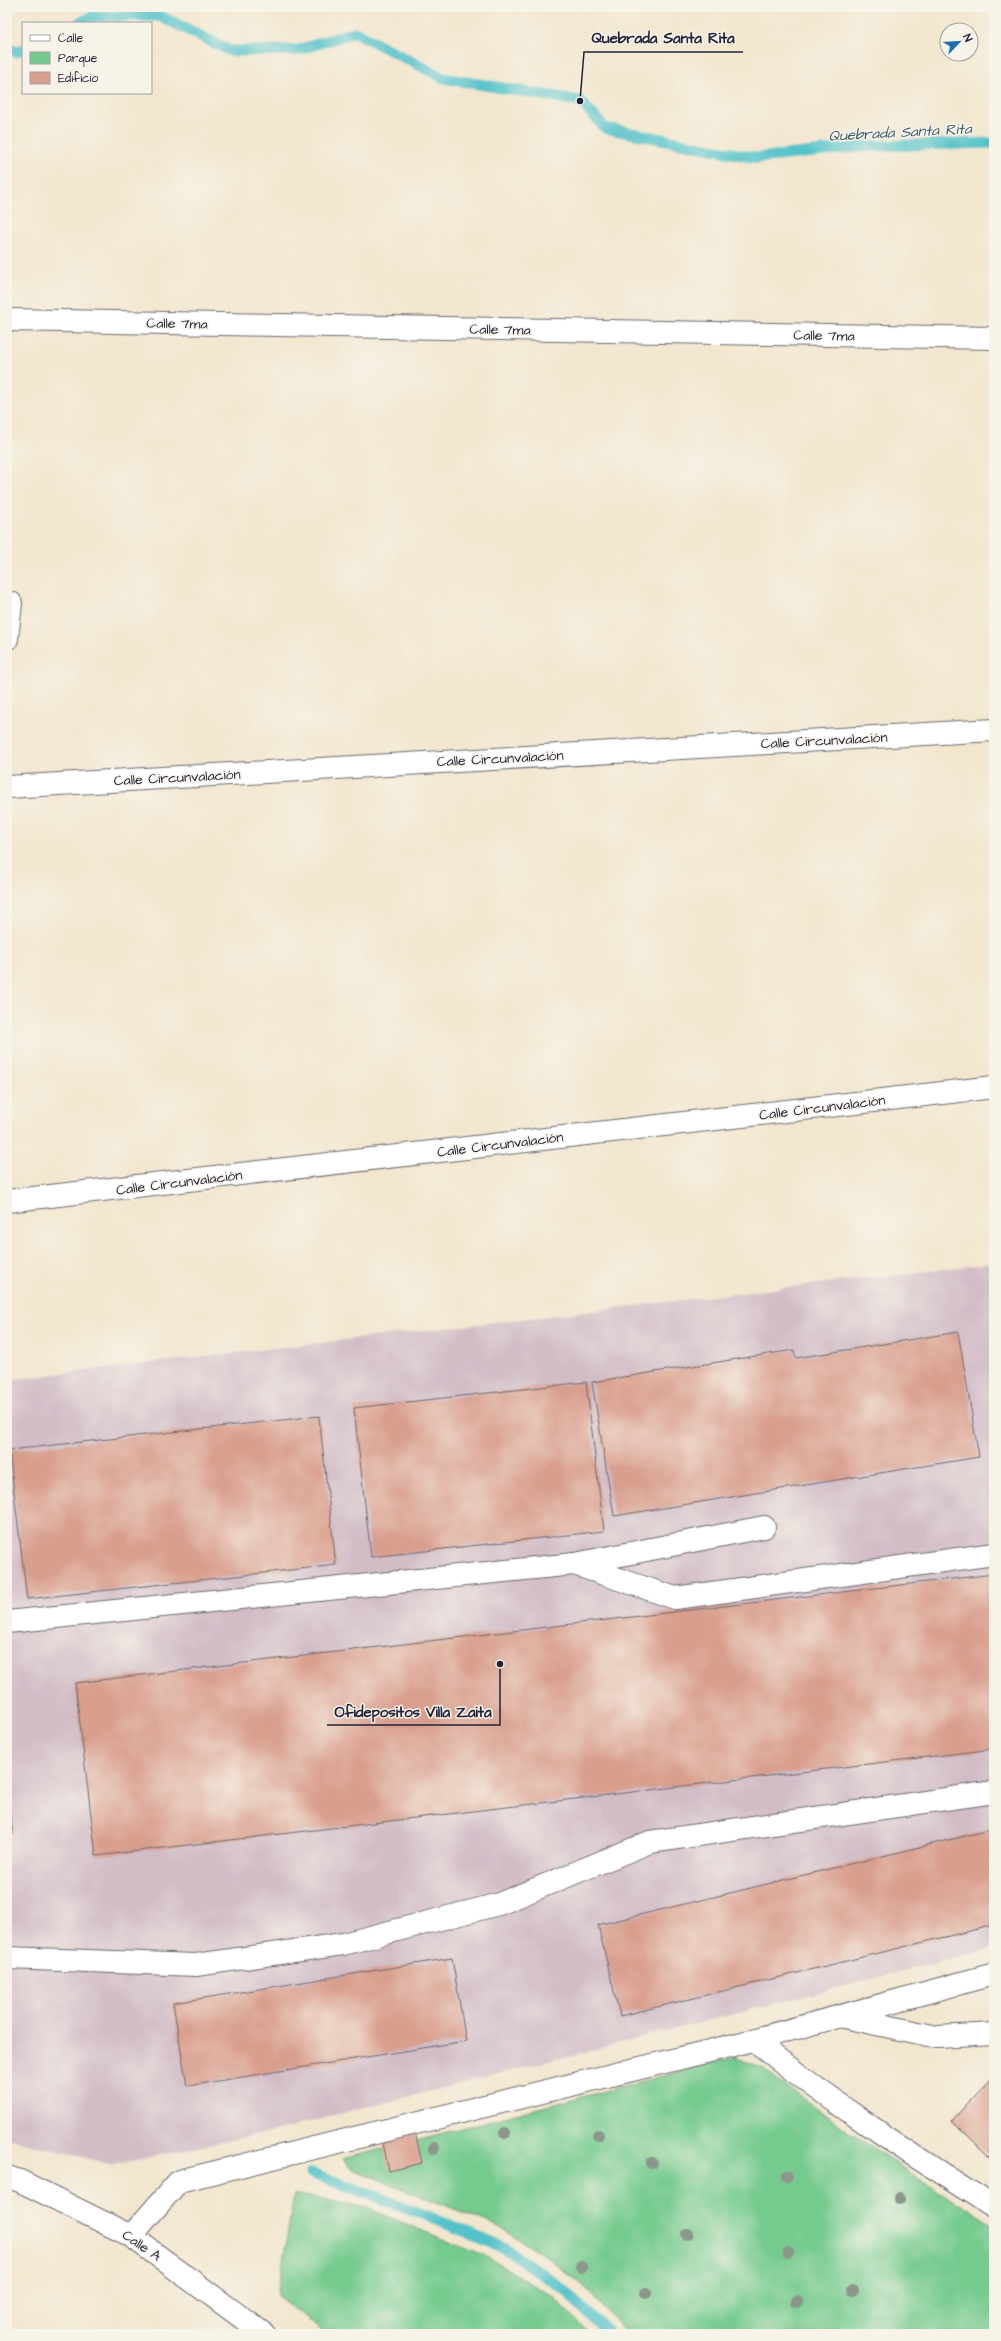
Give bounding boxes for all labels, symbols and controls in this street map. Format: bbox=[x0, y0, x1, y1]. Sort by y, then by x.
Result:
legend bbox=[22, 22, 152, 94]
north arrow bbox=[939, 22, 979, 62]
callout: Quebrada Santa Rita bbox=[584, 25, 743, 52]
text: Quebrada Santa Rita bbox=[591, 28, 735, 49]
text: Calle bbox=[58, 30, 83, 47]
text: N bbox=[959, 32, 976, 44]
text: Parque bbox=[58, 50, 98, 67]
text: Edificio bbox=[58, 70, 98, 87]
water label: Quebrada Santa Rita bbox=[828, 118, 973, 147]
street label: Calle 7ma bbox=[146, 313, 208, 335]
street label: Calle 7ma bbox=[469, 319, 531, 341]
street label: Calle 7ma bbox=[793, 325, 855, 347]
street label: Calle Circunvalación bbox=[760, 728, 888, 754]
street label: Calle Circunvalación bbox=[436, 746, 564, 772]
street label: Calle Circunvalación bbox=[113, 765, 241, 791]
street label: Calle Circunvalación bbox=[758, 1090, 886, 1126]
street label: Calle Circunvalación bbox=[436, 1127, 564, 1163]
street label: Calle Circunvalación bbox=[115, 1165, 243, 1201]
callout: Ofidepositos Villa Zaita bbox=[327, 1698, 500, 1725]
text: Ofidepositos Villa Zaita bbox=[334, 1702, 492, 1723]
street label: Calle A bbox=[118, 2225, 165, 2266]

